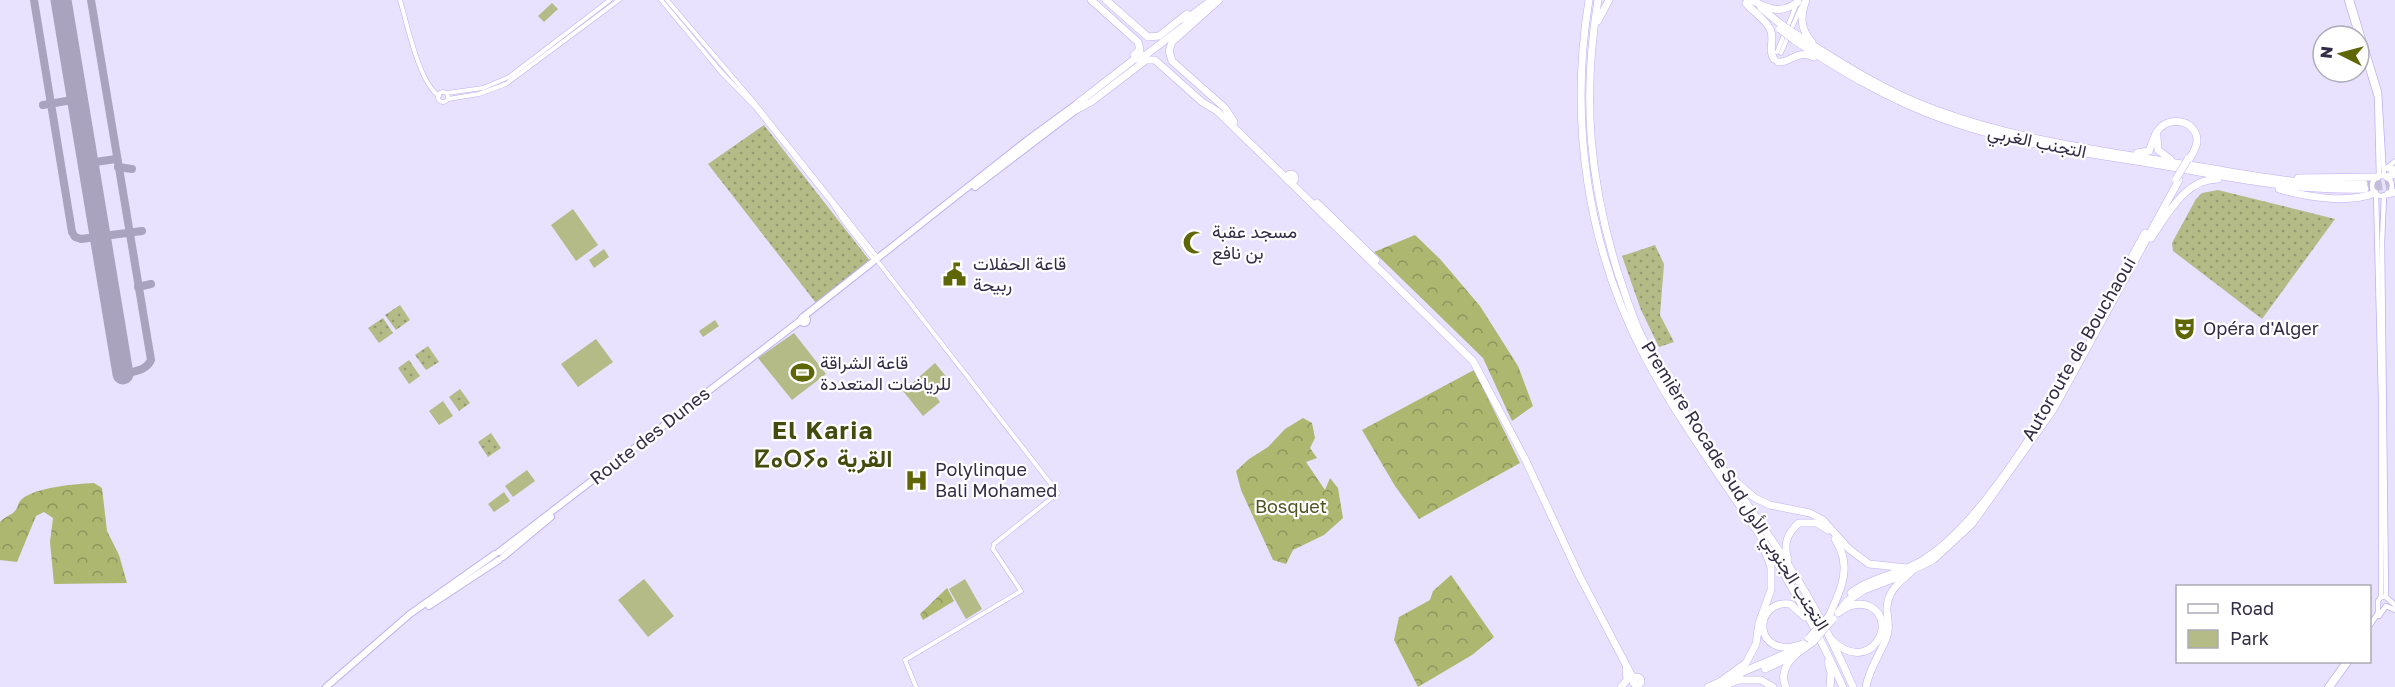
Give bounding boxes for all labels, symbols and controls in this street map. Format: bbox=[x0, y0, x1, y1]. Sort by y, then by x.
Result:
north arrow bbox=[2311, 24, 2371, 84]
text: N bbox=[2316, 45, 2337, 60]
street label: التجنب الغربي bbox=[1985, 120, 2089, 167]
place label: مسجد عقبة بن نافع bbox=[1212, 220, 1297, 265]
mosque icon: مسجد عقبة بن نافع bbox=[1181, 229, 1207, 255]
place label: قاعة الحفلات ربيحة bbox=[973, 252, 1066, 296]
street label: Autoroute de Bouchaoui bbox=[2016, 253, 2140, 444]
public building icon: قاعة الحفلات ربيحة bbox=[942, 261, 968, 287]
theatre icon: Opéra d'Alger bbox=[2172, 316, 2198, 342]
place label: Opéra d'Alger bbox=[2203, 317, 2319, 339]
street label: Première Rocade Sud التجنب الجنوبي الأول bbox=[1633, 337, 1834, 637]
place label: قاعة الشراقة للرياضات المتعددة bbox=[820, 351, 951, 395]
sports icon: قاعة الشراقة للرياضات المتعددة bbox=[789, 360, 815, 386]
street label: Route des Dunes bbox=[585, 382, 714, 489]
district label: El Karia ⵇⴰⵔⵢⴰ القرية bbox=[754, 415, 892, 474]
place label: Polylinque Bali Mohamed bbox=[935, 458, 1057, 501]
hospital icon: Polylinque Bali Mohamed bbox=[904, 467, 930, 493]
park label: Bosquet bbox=[1255, 495, 1327, 517]
legend bbox=[2176, 585, 2371, 663]
text: Road bbox=[2230, 597, 2274, 619]
text: Park bbox=[2230, 627, 2269, 649]

